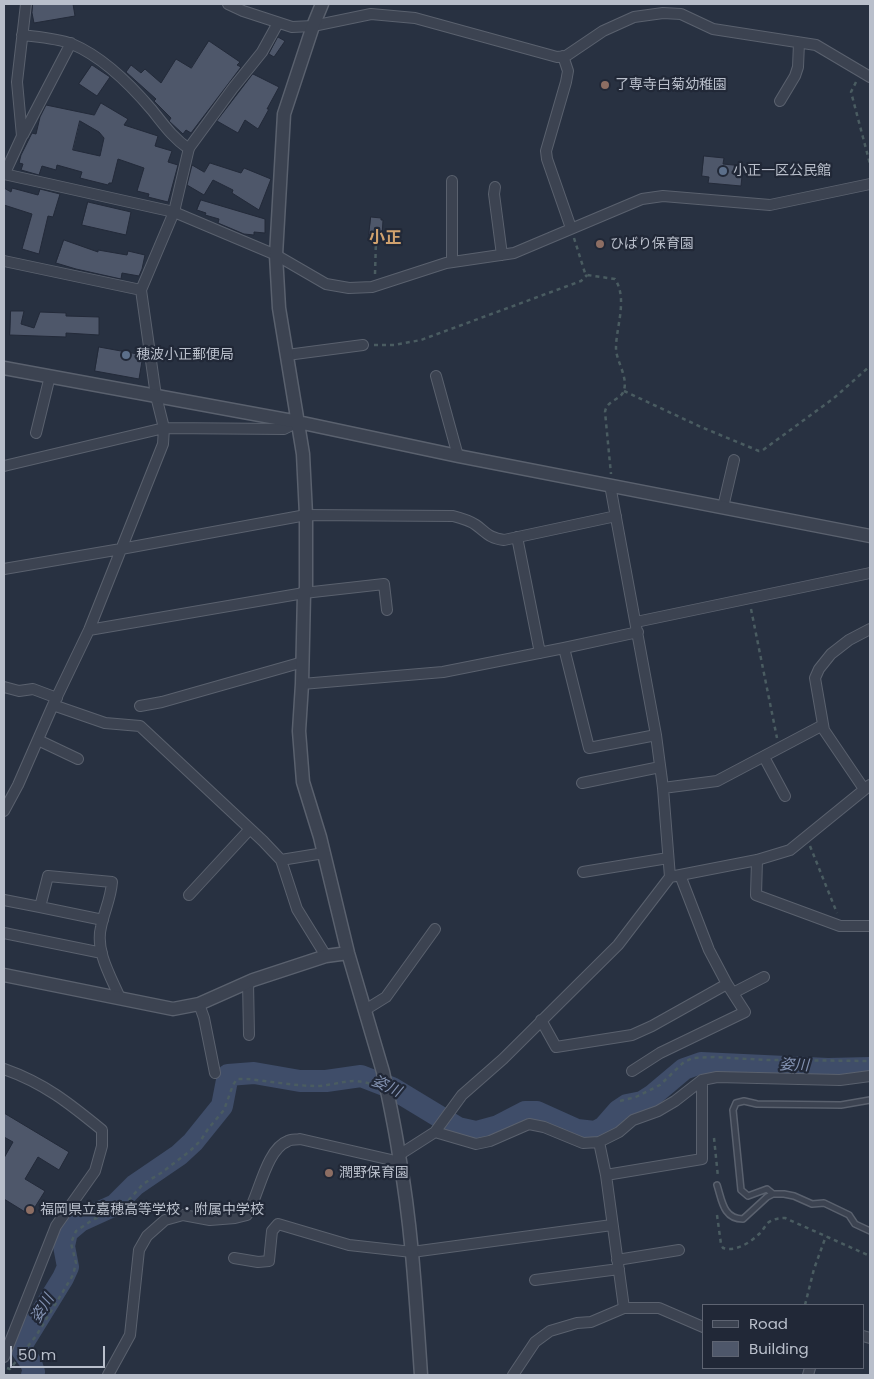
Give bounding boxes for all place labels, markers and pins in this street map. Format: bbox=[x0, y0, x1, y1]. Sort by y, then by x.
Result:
place label: 了専寺白菊幼稚園 bbox=[615, 77, 727, 93]
marker: 了専寺白菊幼稚園 bbox=[599, 79, 611, 91]
place label: 小正一区公民館 bbox=[733, 163, 831, 179]
marker: 小正一区公民館 bbox=[717, 165, 729, 177]
place label: ひばり保育園 bbox=[610, 236, 694, 252]
marker: ひばり保育園 bbox=[594, 238, 606, 250]
place label: 穂波小正郵便局 bbox=[136, 347, 234, 363]
marker: 穂波小正郵便局 bbox=[120, 349, 132, 361]
place label: 潤野保育園 bbox=[339, 1165, 409, 1181]
marker: 潤野保育園 bbox=[323, 1167, 335, 1179]
place label: 福岡県立嘉穂高等学校・附属中学校 bbox=[40, 1202, 264, 1218]
marker: 福岡県立嘉穂高等学校・附属中学校 bbox=[24, 1204, 36, 1216]

